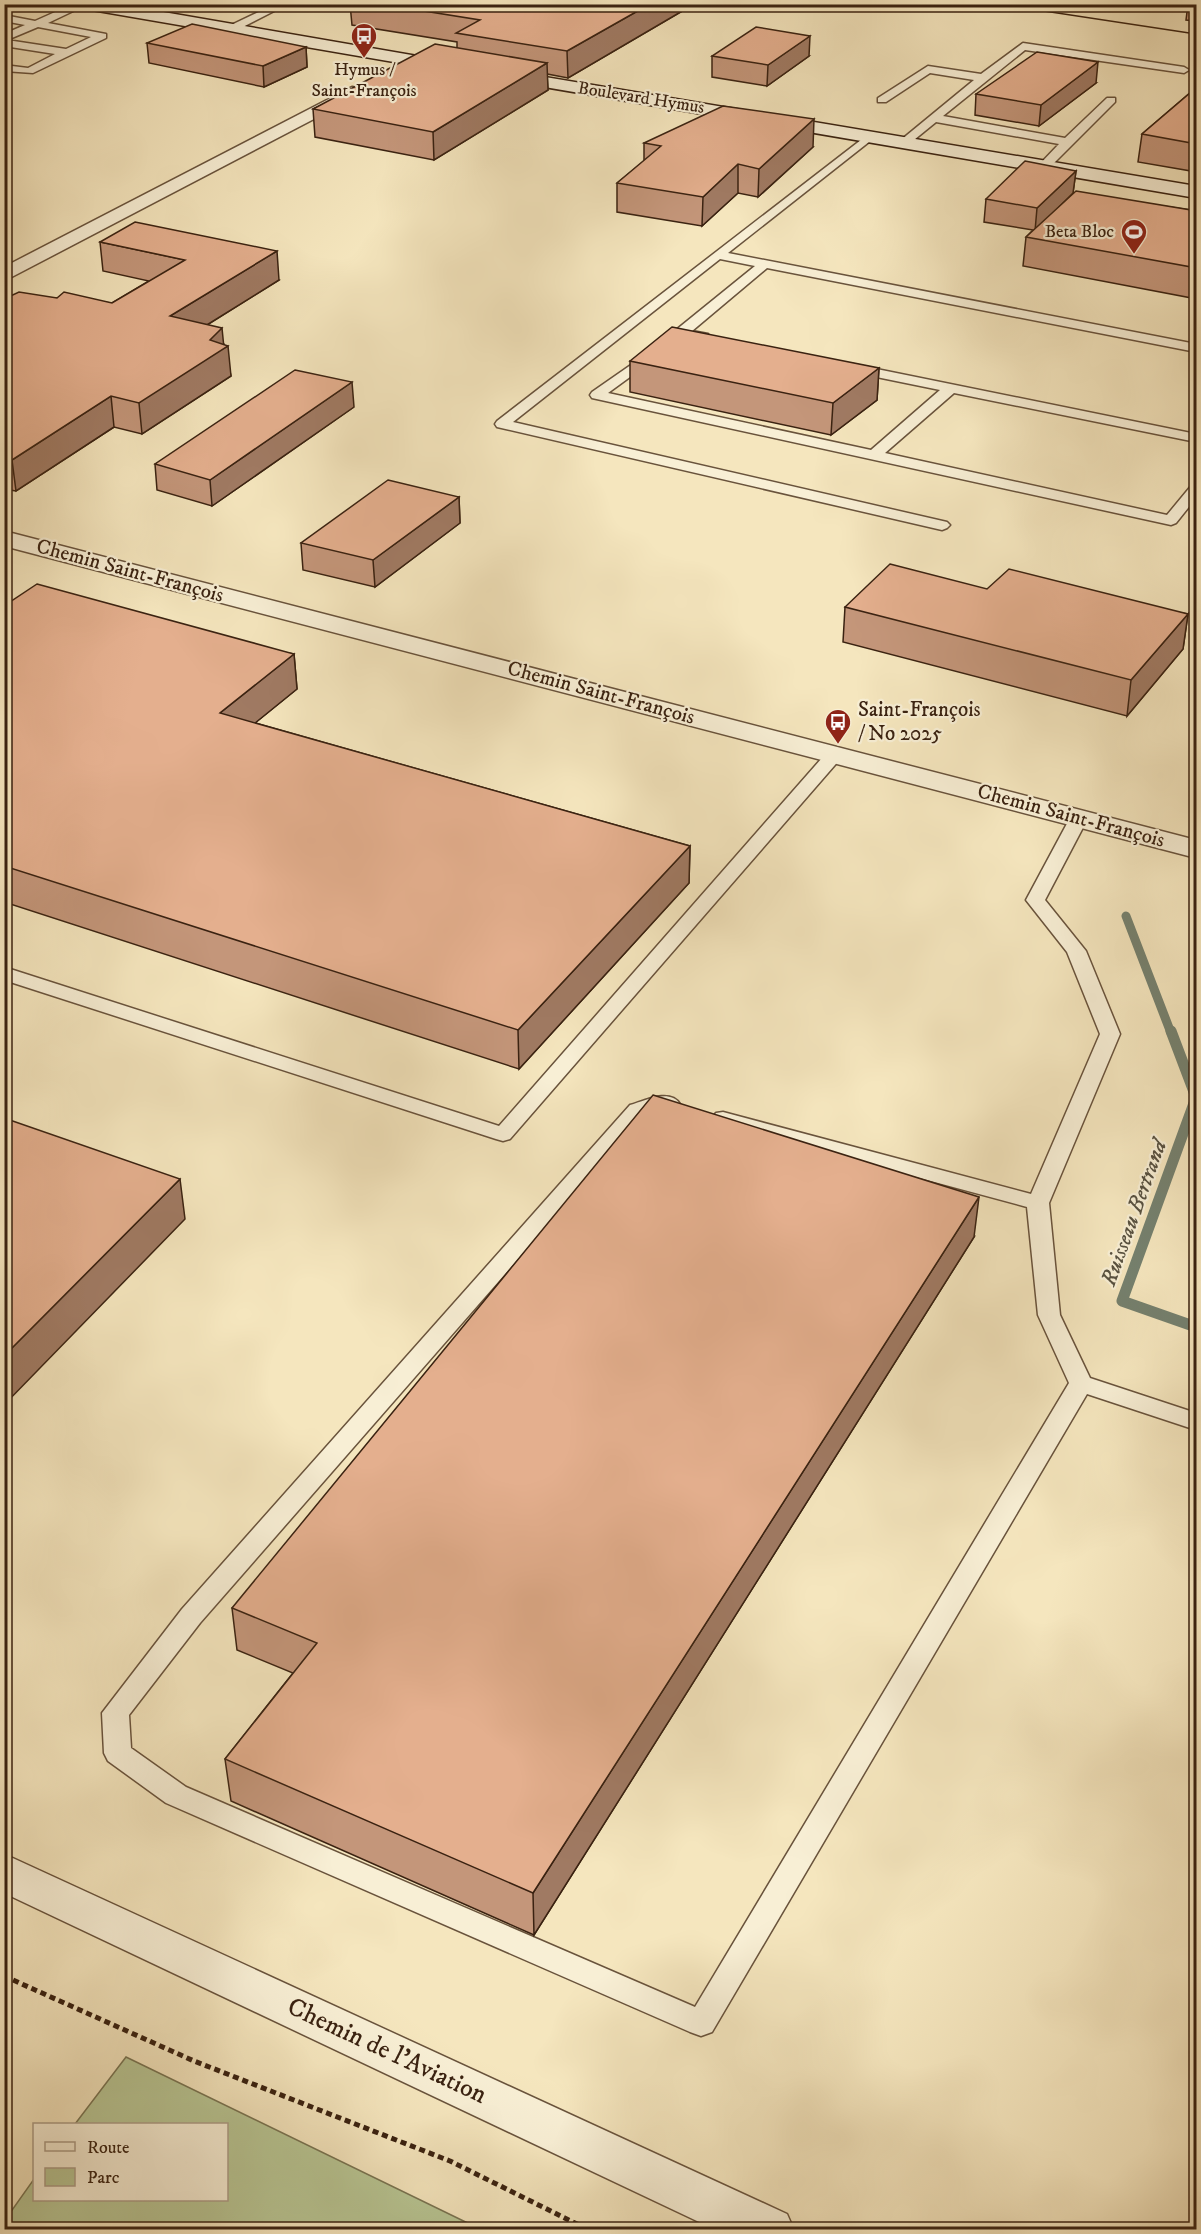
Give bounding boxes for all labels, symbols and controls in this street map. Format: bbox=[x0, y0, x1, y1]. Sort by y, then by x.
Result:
bus stop icon: Hymus / Saint-François bbox=[349, 21, 379, 59]
place label: Hymus / Saint-François bbox=[311, 59, 417, 102]
street label: Boulevard Hymus bbox=[576, 77, 706, 119]
sports icon: Beta Bloc bbox=[1119, 217, 1149, 255]
place label: Beta Bloc bbox=[1045, 221, 1114, 243]
street label: Chemin Saint-François bbox=[33, 533, 227, 609]
street label: Chemin Saint-François bbox=[504, 655, 698, 731]
place label: Saint-François / No 2025 bbox=[858, 697, 981, 747]
bus stop icon: Saint-François / No 2025 bbox=[823, 707, 853, 745]
street label: Chemin Saint-François bbox=[974, 778, 1168, 854]
water label: Ruisseau Bertrand bbox=[1095, 1133, 1174, 1291]
street label: Chemin de l'Aviation bbox=[282, 1990, 492, 2112]
legend bbox=[33, 2123, 228, 2201]
text: Route bbox=[87, 2137, 130, 2159]
text: Parc bbox=[87, 2167, 120, 2189]

